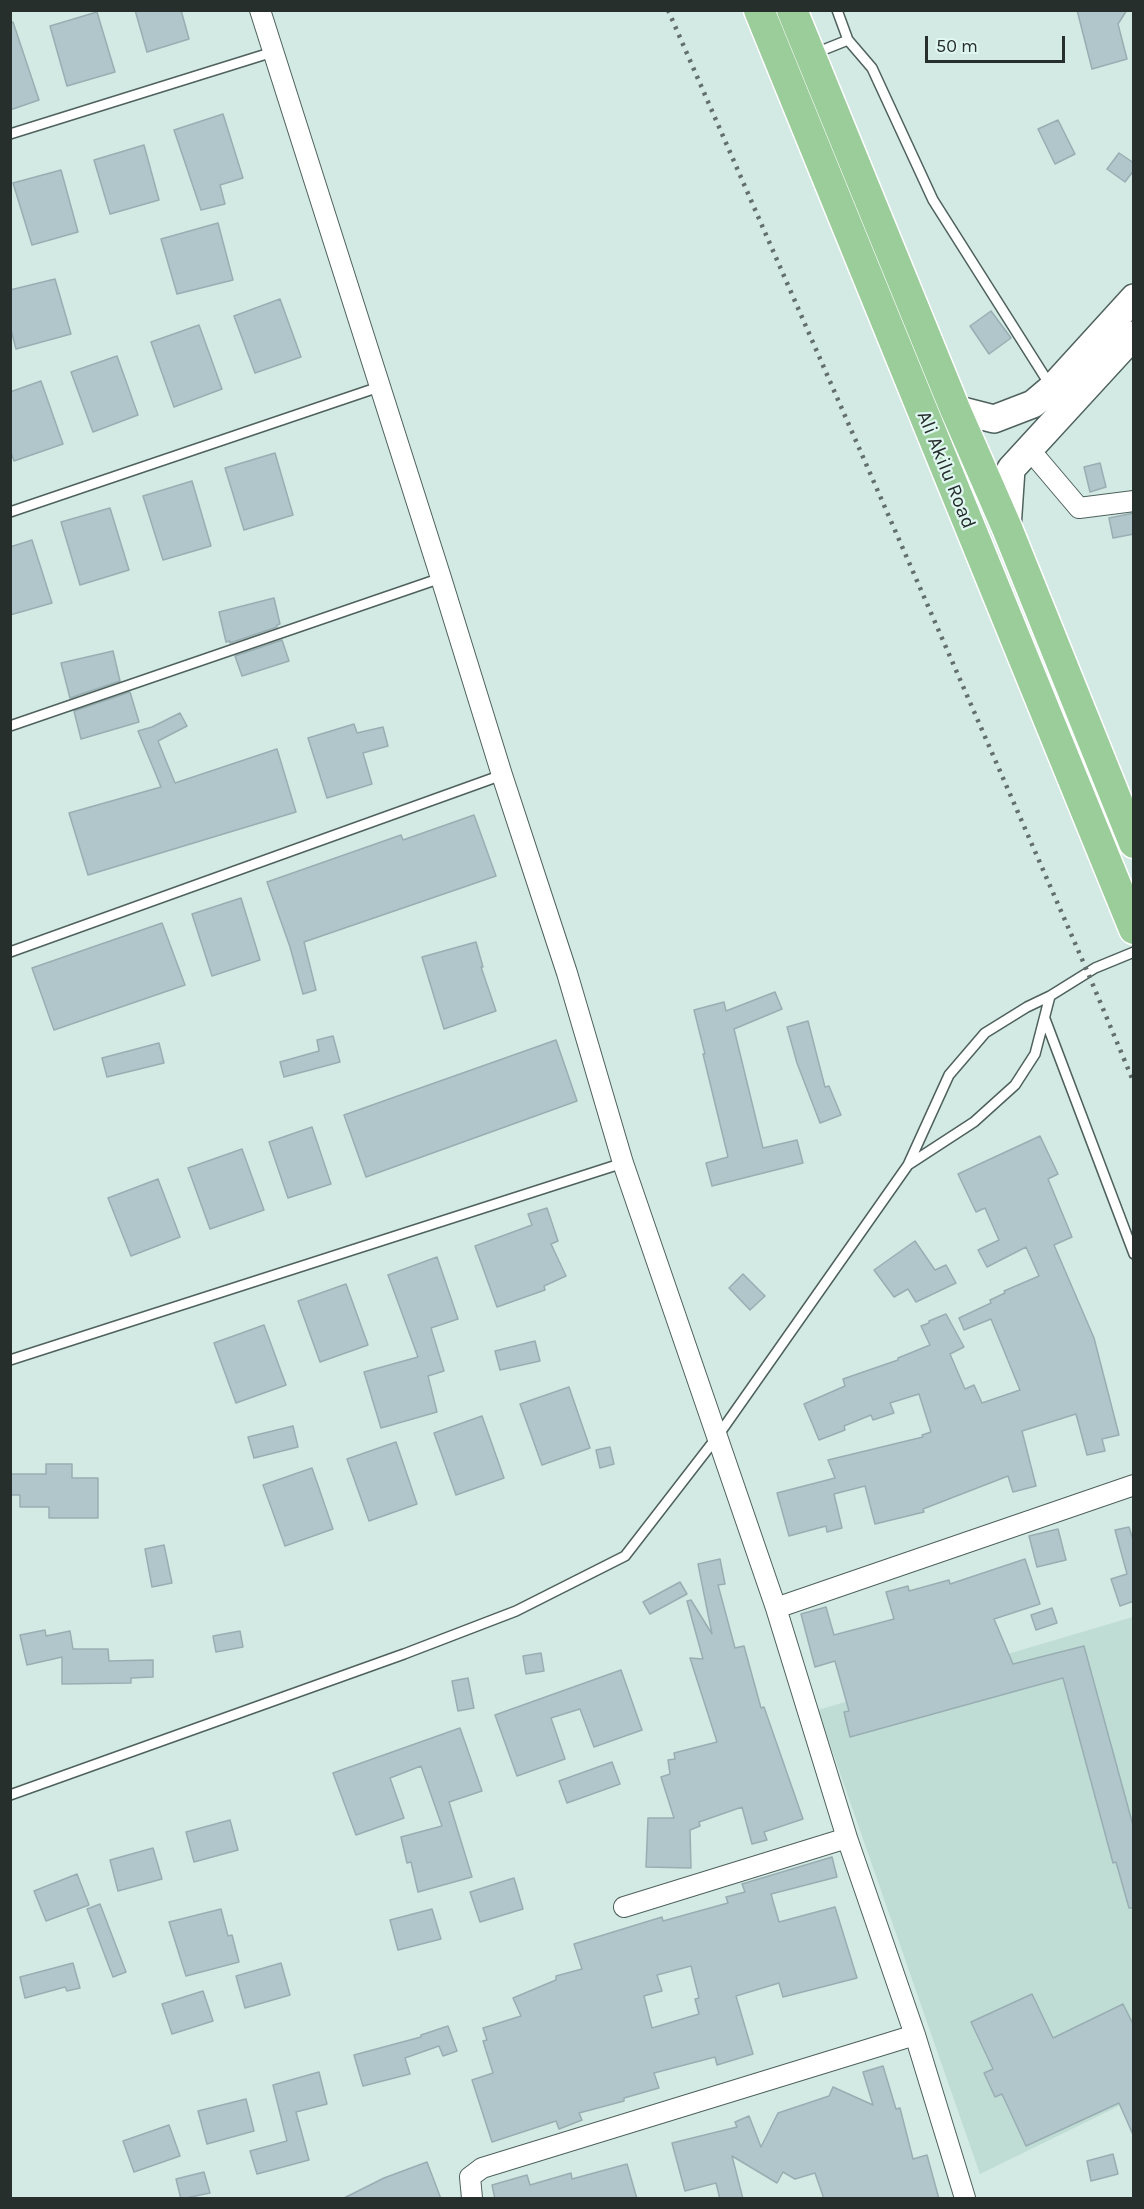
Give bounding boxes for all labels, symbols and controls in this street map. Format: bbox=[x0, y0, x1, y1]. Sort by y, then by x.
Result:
scale bar bbox=[928, 24, 1068, 62]
text: 50 m bbox=[936, 35, 978, 57]
street label: Ali Akilu Road bbox=[911, 408, 981, 532]

